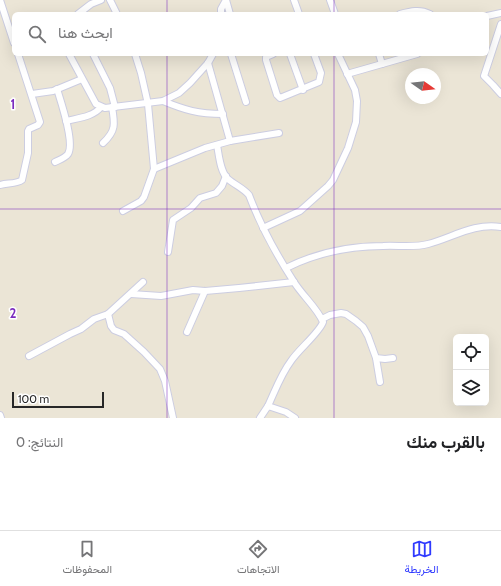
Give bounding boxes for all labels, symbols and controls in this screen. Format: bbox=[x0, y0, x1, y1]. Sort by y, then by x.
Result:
search box bbox=[12, 12, 489, 56]
icon: search bbox=[26, 23, 48, 45]
text: ابحث هنا bbox=[58, 24, 113, 42]
north arrow bbox=[405, 68, 441, 104]
text: 1 bbox=[11, 96, 15, 112]
text: 2 bbox=[10, 305, 17, 321]
map controls bbox=[453, 334, 489, 406]
button: locate bbox=[453, 334, 489, 370]
button: layers bbox=[453, 370, 489, 406]
scale bar bbox=[12, 390, 104, 409]
text: 100 m bbox=[18, 392, 49, 406]
text: بالقرب منك bbox=[407, 432, 485, 452]
text: النتائج: 0 bbox=[16, 434, 63, 450]
tab: المحفوظات bbox=[62, 538, 112, 579]
tab: الاتجاهات bbox=[237, 538, 280, 579]
tab: الخريطة bbox=[405, 538, 439, 579]

